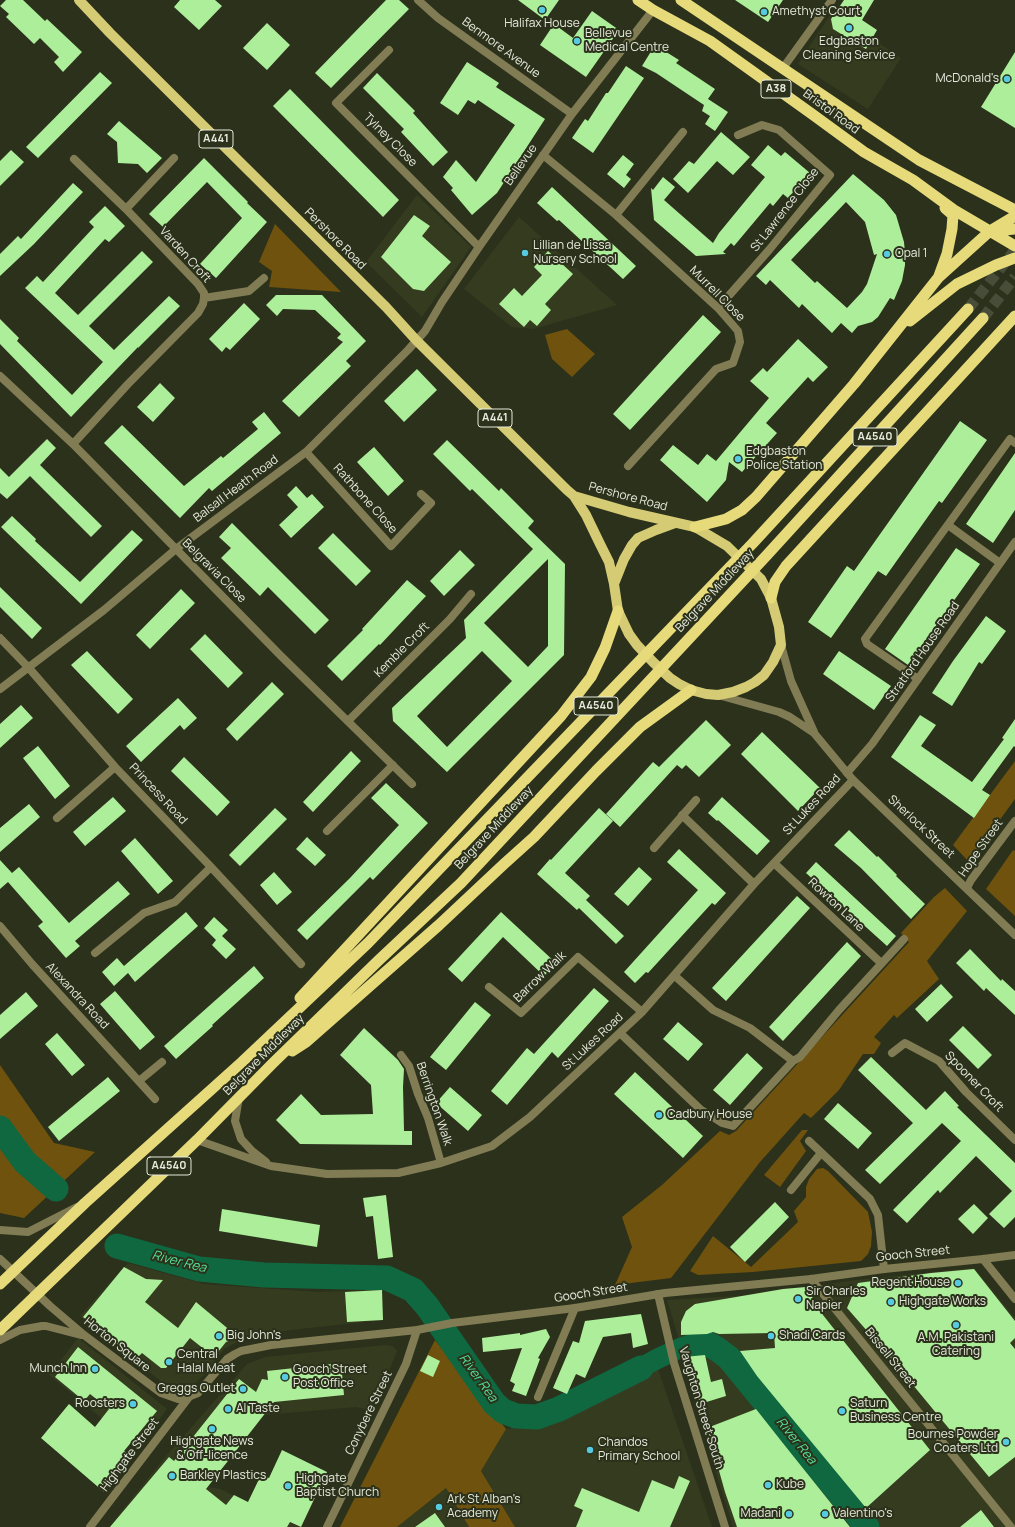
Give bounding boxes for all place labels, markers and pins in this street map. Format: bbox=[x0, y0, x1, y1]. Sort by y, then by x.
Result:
marker: Halifax House bbox=[537, 5, 547, 15]
place label: Amethyst Court bbox=[772, 5, 860, 19]
marker: Amethyst Court bbox=[759, 7, 769, 17]
place label: Halifax House bbox=[504, 17, 580, 31]
marker: Edgbaston Cleaning Service bbox=[844, 23, 854, 33]
place label: Bellevue Medical Centre bbox=[585, 27, 669, 55]
place label: Edgbaston Cleaning Service bbox=[803, 35, 895, 63]
marker: Bellevue Medical Centre bbox=[572, 36, 582, 46]
place label: McDonald's bbox=[936, 72, 999, 86]
marker: McDonald's bbox=[1002, 74, 1012, 84]
place label: Lillian de Lissa Nursery School bbox=[533, 239, 617, 267]
place label: Opal 1 bbox=[895, 247, 927, 261]
marker: Lillian de Lissa Nursery School bbox=[520, 248, 530, 258]
marker: Opal 1 bbox=[882, 249, 892, 259]
place label: Edgbaston Police Station bbox=[746, 445, 822, 473]
marker: Edgbaston Police Station bbox=[733, 454, 743, 464]
place label: Cadbury House bbox=[667, 1108, 752, 1122]
marker: Cadbury House bbox=[654, 1110, 664, 1120]
place label: Regent House bbox=[871, 1276, 950, 1290]
marker: Regent House bbox=[953, 1278, 963, 1288]
place label: Sir Charles Napier bbox=[806, 1285, 866, 1313]
marker: Sir Charles Napier bbox=[793, 1294, 803, 1304]
place label: Highgate Works bbox=[899, 1295, 986, 1309]
marker: Highgate Works bbox=[886, 1297, 896, 1307]
marker: A.M. Pakistani Catering bbox=[951, 1320, 961, 1330]
place label: Big John's bbox=[227, 1329, 281, 1343]
place label: Shadi Cards bbox=[779, 1329, 845, 1343]
marker: Big John's bbox=[214, 1331, 224, 1341]
marker: Shadi Cards bbox=[766, 1331, 776, 1341]
place label: A.M. Pakistani Catering bbox=[918, 1331, 994, 1359]
place label: Central Halal Meat bbox=[177, 1348, 235, 1376]
marker: Central Halal Meat bbox=[164, 1357, 174, 1367]
place label: Munch Inn bbox=[29, 1362, 87, 1376]
place label: Gooch Street Post Office bbox=[293, 1363, 367, 1391]
marker: Munch Inn bbox=[90, 1364, 100, 1374]
marker: Gooch Street Post Office bbox=[280, 1372, 290, 1382]
place label: Greggs Outlet bbox=[157, 1382, 235, 1396]
marker: Greggs Outlet bbox=[238, 1384, 248, 1394]
place label: Roosters bbox=[75, 1397, 125, 1411]
place label: Saturn Business Centre bbox=[850, 1397, 941, 1425]
marker: Roosters bbox=[128, 1399, 138, 1409]
place label: Al Taste bbox=[236, 1402, 280, 1416]
marker: Al Taste bbox=[223, 1404, 233, 1414]
marker: Saturn Business Centre bbox=[837, 1406, 847, 1416]
marker: Highgate News & Off-licence bbox=[207, 1424, 217, 1434]
place label: Bournes Powder Coaters Ltd bbox=[908, 1428, 998, 1456]
place label: Highgate News & Off-licence bbox=[170, 1435, 254, 1463]
place label: Chandos Primary School bbox=[598, 1436, 680, 1464]
marker: Bournes Powder Coaters Ltd bbox=[1001, 1437, 1011, 1447]
marker: Chandos Primary School bbox=[585, 1445, 595, 1455]
place label: Barkley Plastics bbox=[180, 1469, 266, 1483]
marker: Barkley Plastics bbox=[167, 1471, 177, 1481]
place label: Highgate Baptist Church bbox=[296, 1472, 379, 1500]
place label: Kube bbox=[776, 1478, 804, 1492]
marker: Kube bbox=[763, 1480, 773, 1490]
marker: Highgate Baptist Church bbox=[283, 1481, 293, 1491]
place label: Ark St Alban's Academy bbox=[447, 1493, 521, 1521]
marker: Ark St Alban's Academy bbox=[434, 1502, 444, 1512]
place label: Madani bbox=[741, 1507, 781, 1521]
place label: Valentino's bbox=[833, 1507, 892, 1521]
marker: Madani bbox=[784, 1509, 794, 1519]
marker: Valentino's bbox=[820, 1509, 830, 1519]

